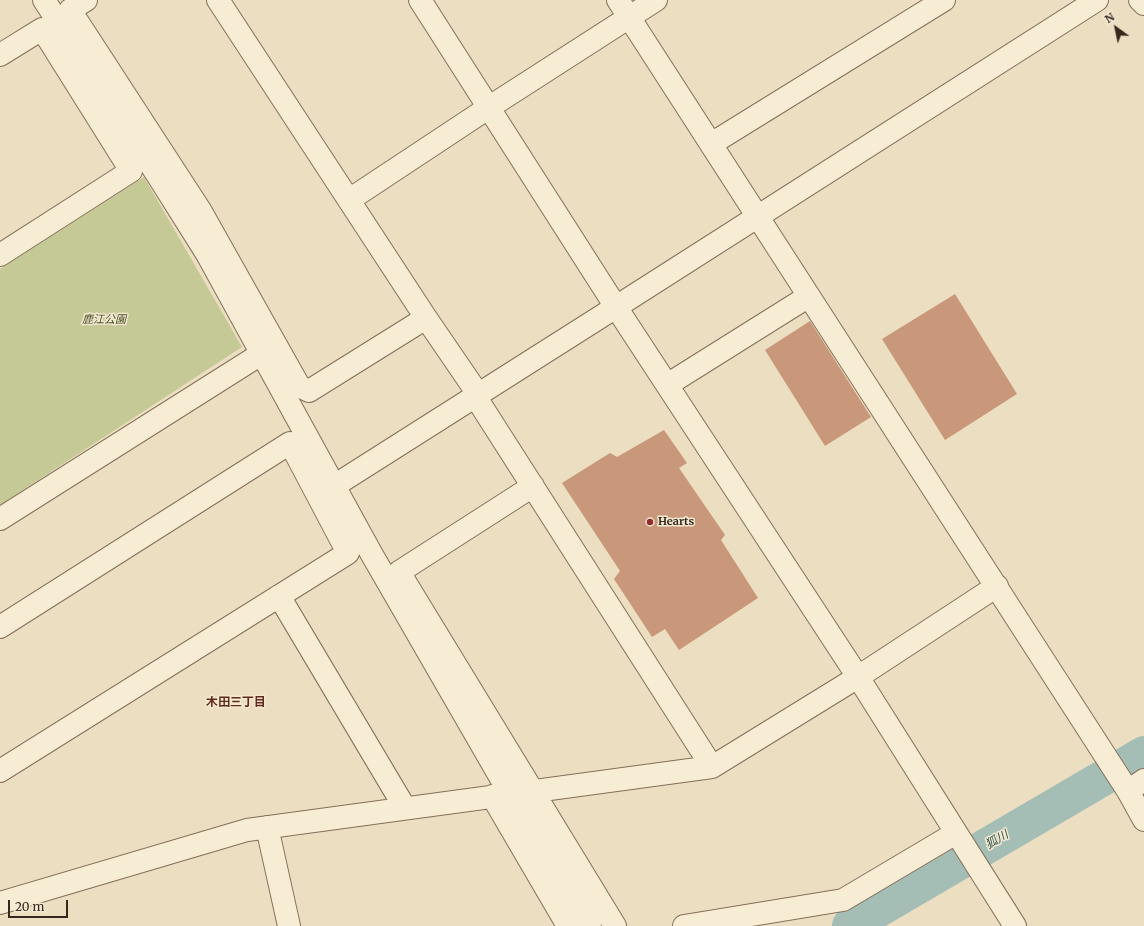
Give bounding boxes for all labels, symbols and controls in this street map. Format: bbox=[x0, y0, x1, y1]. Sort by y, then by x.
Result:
north arrow bbox=[1096, 8, 1136, 48]
text: N bbox=[1102, 10, 1117, 26]
park label: 鹿江公園 bbox=[82, 313, 126, 327]
place label: Hearts bbox=[658, 515, 694, 529]
marker: Hearts bbox=[645, 517, 655, 527]
district label: 木田三丁目 bbox=[206, 696, 266, 710]
water label: 狐川 bbox=[983, 828, 1011, 852]
scale bar bbox=[10, 892, 70, 918]
text: 20 m bbox=[15, 899, 44, 914]

